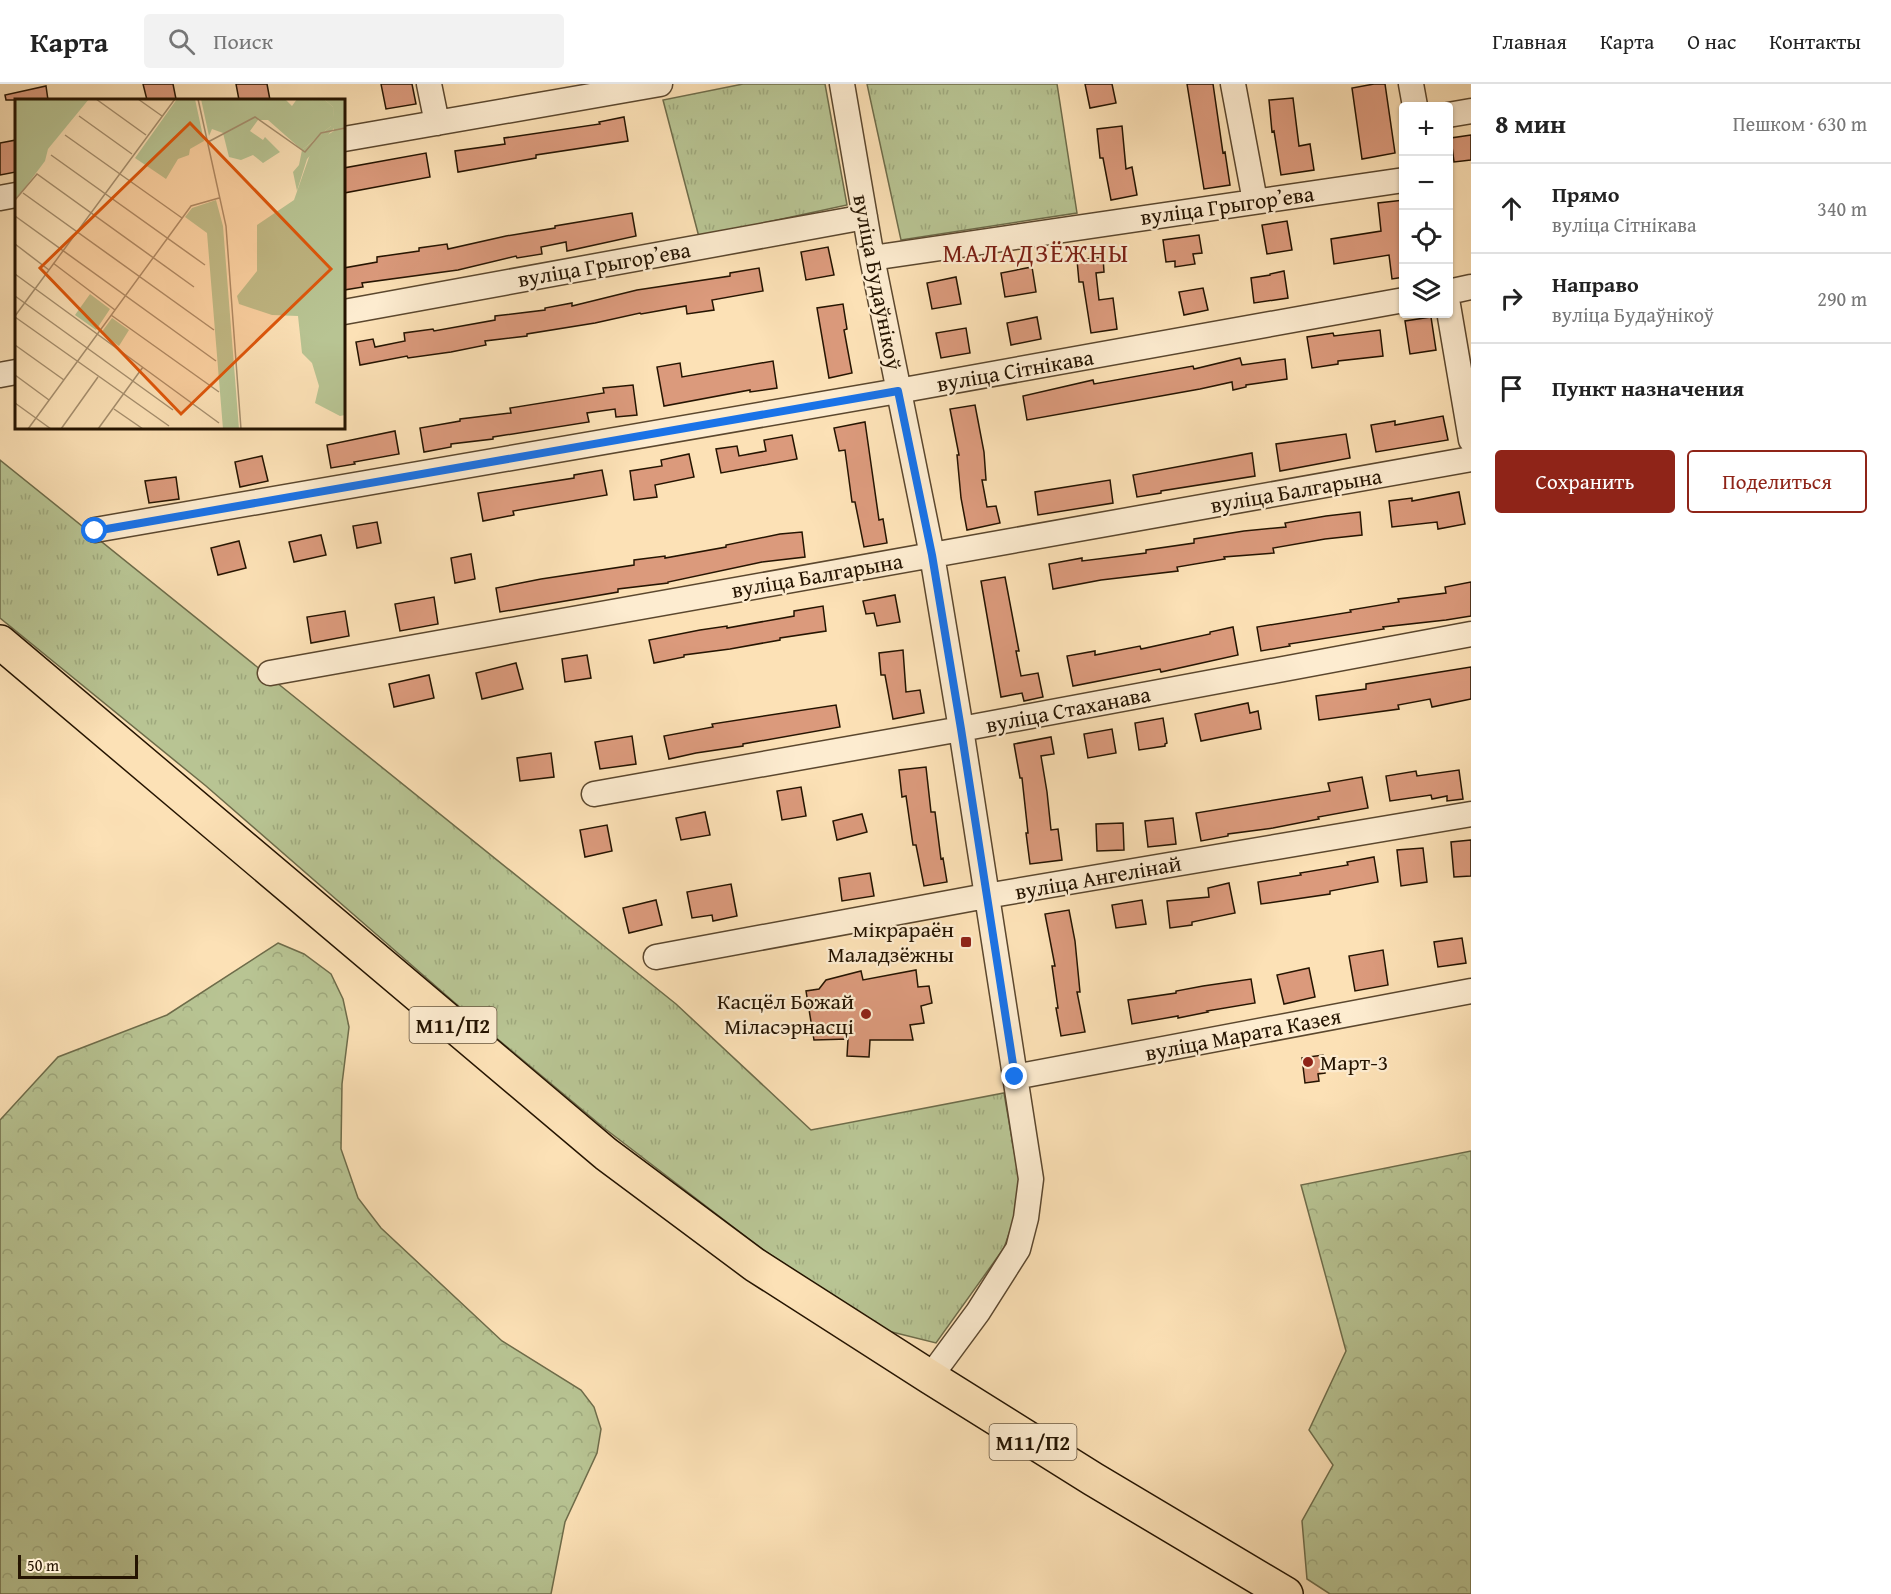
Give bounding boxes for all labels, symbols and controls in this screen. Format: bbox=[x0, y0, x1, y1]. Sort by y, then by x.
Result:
search box bbox=[144, 14, 564, 68]
text: Карта bbox=[30, 21, 108, 62]
icon: search bbox=[165, 25, 198, 58]
text: Поиск bbox=[213, 25, 273, 57]
text: Главная bbox=[1492, 26, 1567, 57]
text: Карта bbox=[1600, 26, 1654, 57]
text: О нас bbox=[1687, 26, 1736, 57]
text: Контакты bbox=[1769, 26, 1861, 57]
inset map bbox=[15, 99, 345, 429]
map controls bbox=[1399, 102, 1453, 318]
button: + bbox=[1399, 102, 1453, 156]
text: 8 мин bbox=[1495, 104, 1566, 143]
text: Пешком · 630 m bbox=[1733, 109, 1867, 138]
button: − bbox=[1399, 156, 1453, 210]
street label: вуліца Грыгорʼева bbox=[1138, 177, 1316, 233]
text: Прямо bbox=[1552, 178, 1619, 210]
street label: вуліца Будаўнікоў bbox=[845, 191, 911, 373]
icon: ahead bbox=[1495, 192, 1528, 225]
text: 340 m bbox=[1817, 194, 1867, 223]
button: locate bbox=[1399, 210, 1453, 264]
text: вуліца Сітнікава bbox=[1552, 210, 1697, 239]
street label: вуліца Грыгорʼева bbox=[515, 233, 693, 295]
district label: МАЛАДЗЁЖНЫ bbox=[942, 233, 1130, 272]
button: layers bbox=[1399, 264, 1453, 318]
text: Направо bbox=[1552, 268, 1639, 300]
icon: right bbox=[1495, 282, 1528, 315]
text: 290 m bbox=[1817, 284, 1867, 313]
text: вуліца Будаўнікоў bbox=[1552, 300, 1714, 329]
street label: вуліца Сітнікава bbox=[934, 340, 1097, 400]
icon: arrive bbox=[1495, 372, 1528, 405]
text: Пункт назначения bbox=[1552, 372, 1744, 404]
button: Сохранить bbox=[1495, 450, 1675, 513]
button: Поделиться bbox=[1687, 450, 1867, 513]
street label: вуліца Балгарына bbox=[1208, 459, 1385, 521]
route start bbox=[81, 517, 107, 543]
street label: вуліца Балгарына bbox=[729, 544, 906, 606]
street label: вуліца Стаханава bbox=[983, 677, 1154, 741]
street label: вуліца Ангелінай bbox=[1012, 847, 1184, 907]
place label: мікрараён Маладзёжны bbox=[828, 913, 954, 970]
marker: мікрараён Маладзёжны bbox=[959, 935, 973, 949]
place label: Касцёл Божай Міласэрнасці bbox=[717, 985, 854, 1042]
street label: вуліца Марата Казея bbox=[1142, 999, 1344, 1069]
road number: М11/П2 bbox=[410, 1007, 496, 1043]
marker: Касцёл Божай Міласэрнасці bbox=[859, 1007, 873, 1021]
place label: Март-3 bbox=[1320, 1046, 1388, 1078]
marker: Март-3 bbox=[1301, 1055, 1315, 1069]
route end bbox=[1001, 1063, 1027, 1089]
road number: М11/П2 bbox=[990, 1424, 1076, 1460]
scale bar bbox=[18, 1552, 138, 1580]
text: 50 m bbox=[27, 1553, 59, 1577]

